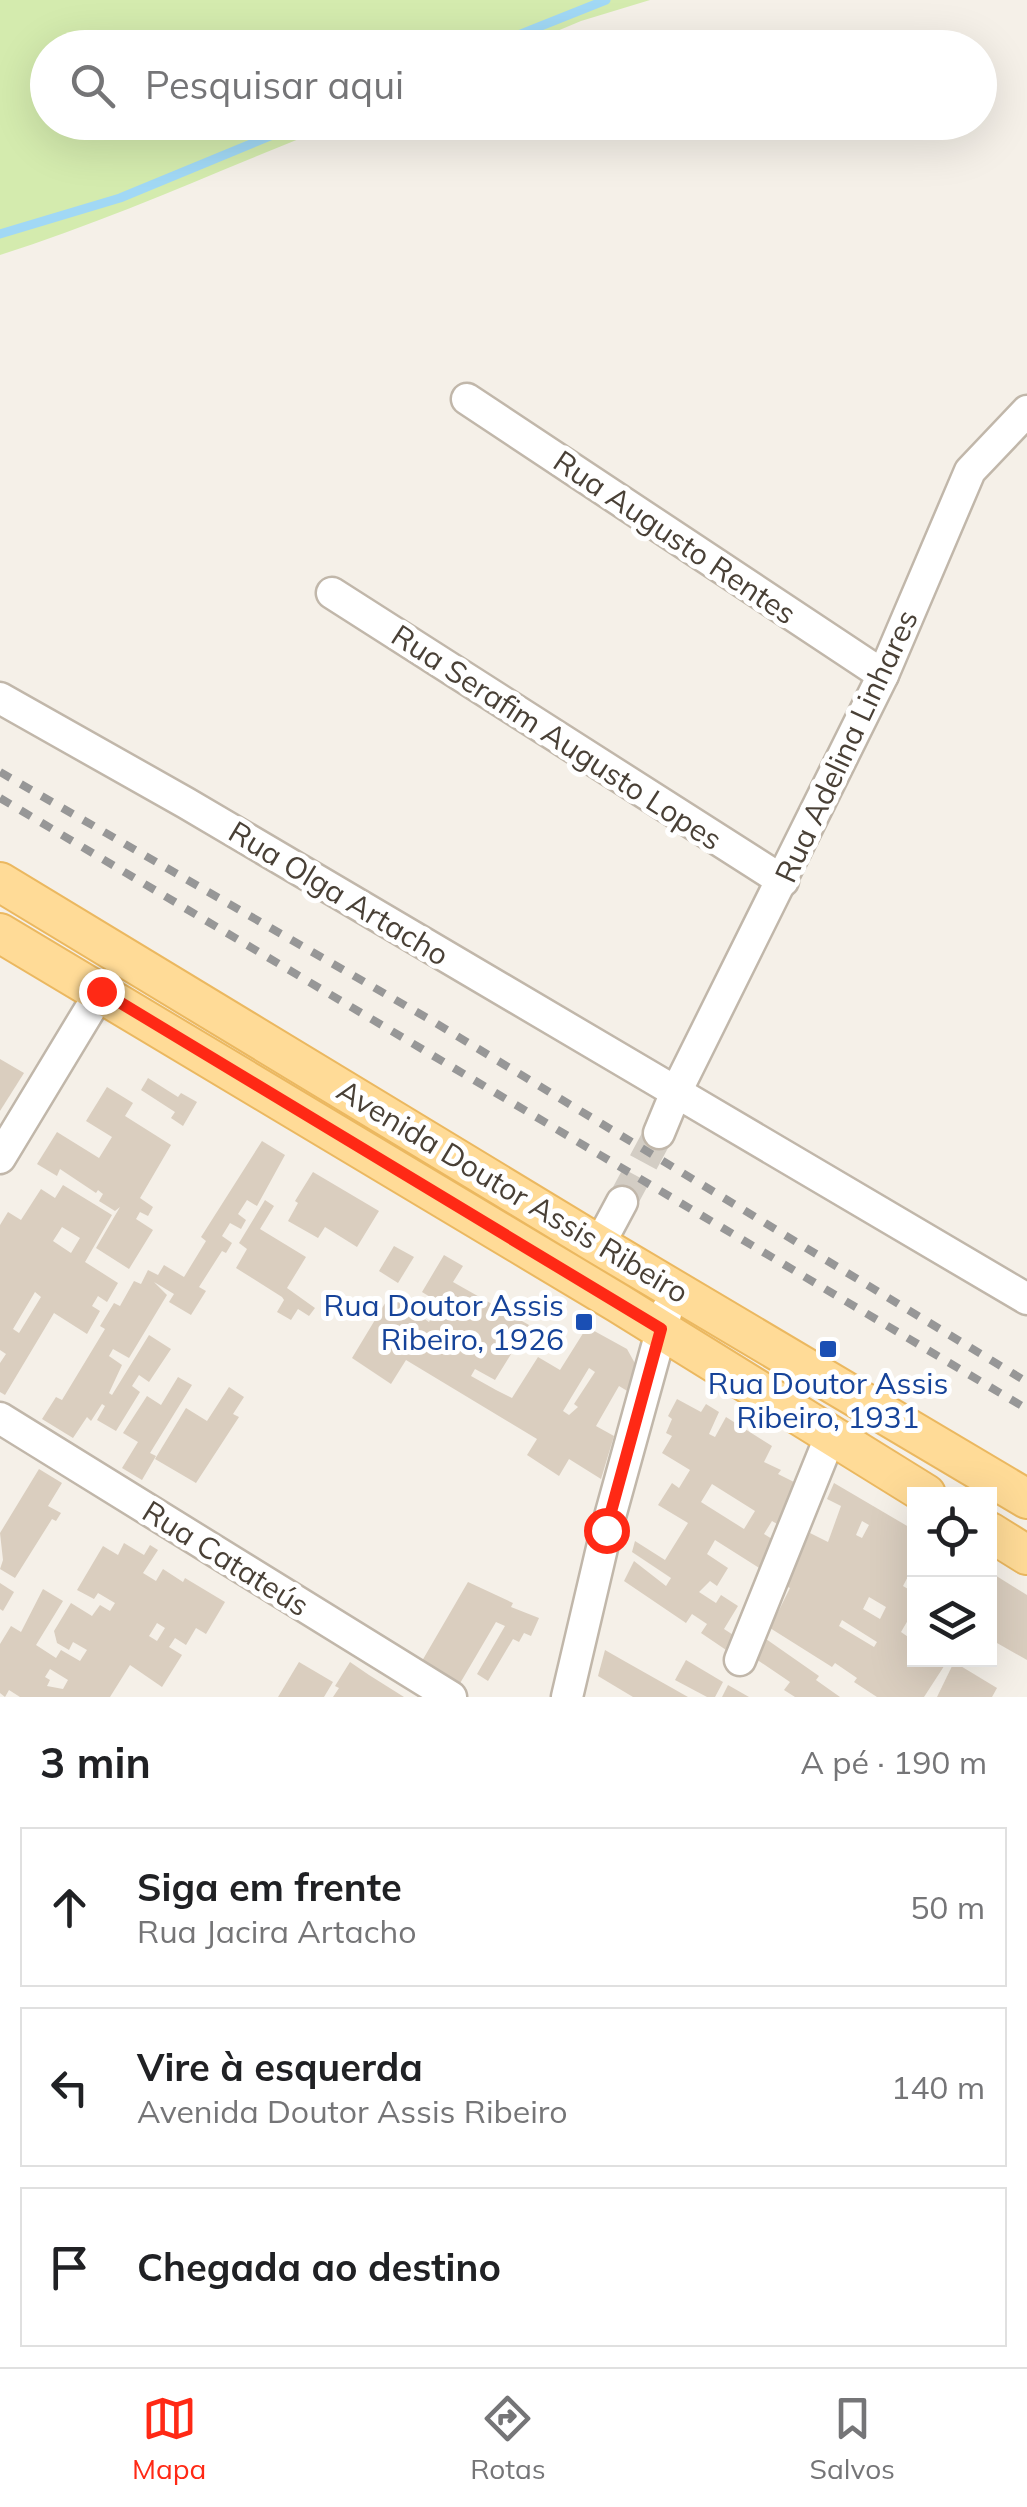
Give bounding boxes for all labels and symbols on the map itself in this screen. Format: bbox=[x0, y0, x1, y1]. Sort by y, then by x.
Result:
street label: Rua Augusto Rentes bbox=[546, 442, 804, 632]
street label: Rua Adelina Linhares bbox=[766, 604, 926, 888]
street label: Rua Serafim Augusto Lopes bbox=[385, 616, 729, 858]
street label: Rua Olga Artacho bbox=[222, 812, 456, 974]
route end bbox=[79, 969, 125, 1015]
street label: Avenida Doutor Assis Ribeiro bbox=[330, 1071, 696, 1311]
place label: Rua Doutor Assis Ribeiro, 1926 bbox=[323, 1286, 564, 1358]
marker: Rua Doutor Assis Ribeiro, 1926 bbox=[573, 1311, 595, 1333]
marker: Rua Doutor Assis Ribeiro, 1931 bbox=[817, 1338, 839, 1360]
place label: Rua Doutor Assis Ribeiro, 1931 bbox=[708, 1364, 948, 1436]
street label: Rua Catateús bbox=[136, 1492, 316, 1624]
route start bbox=[584, 1508, 630, 1554]

